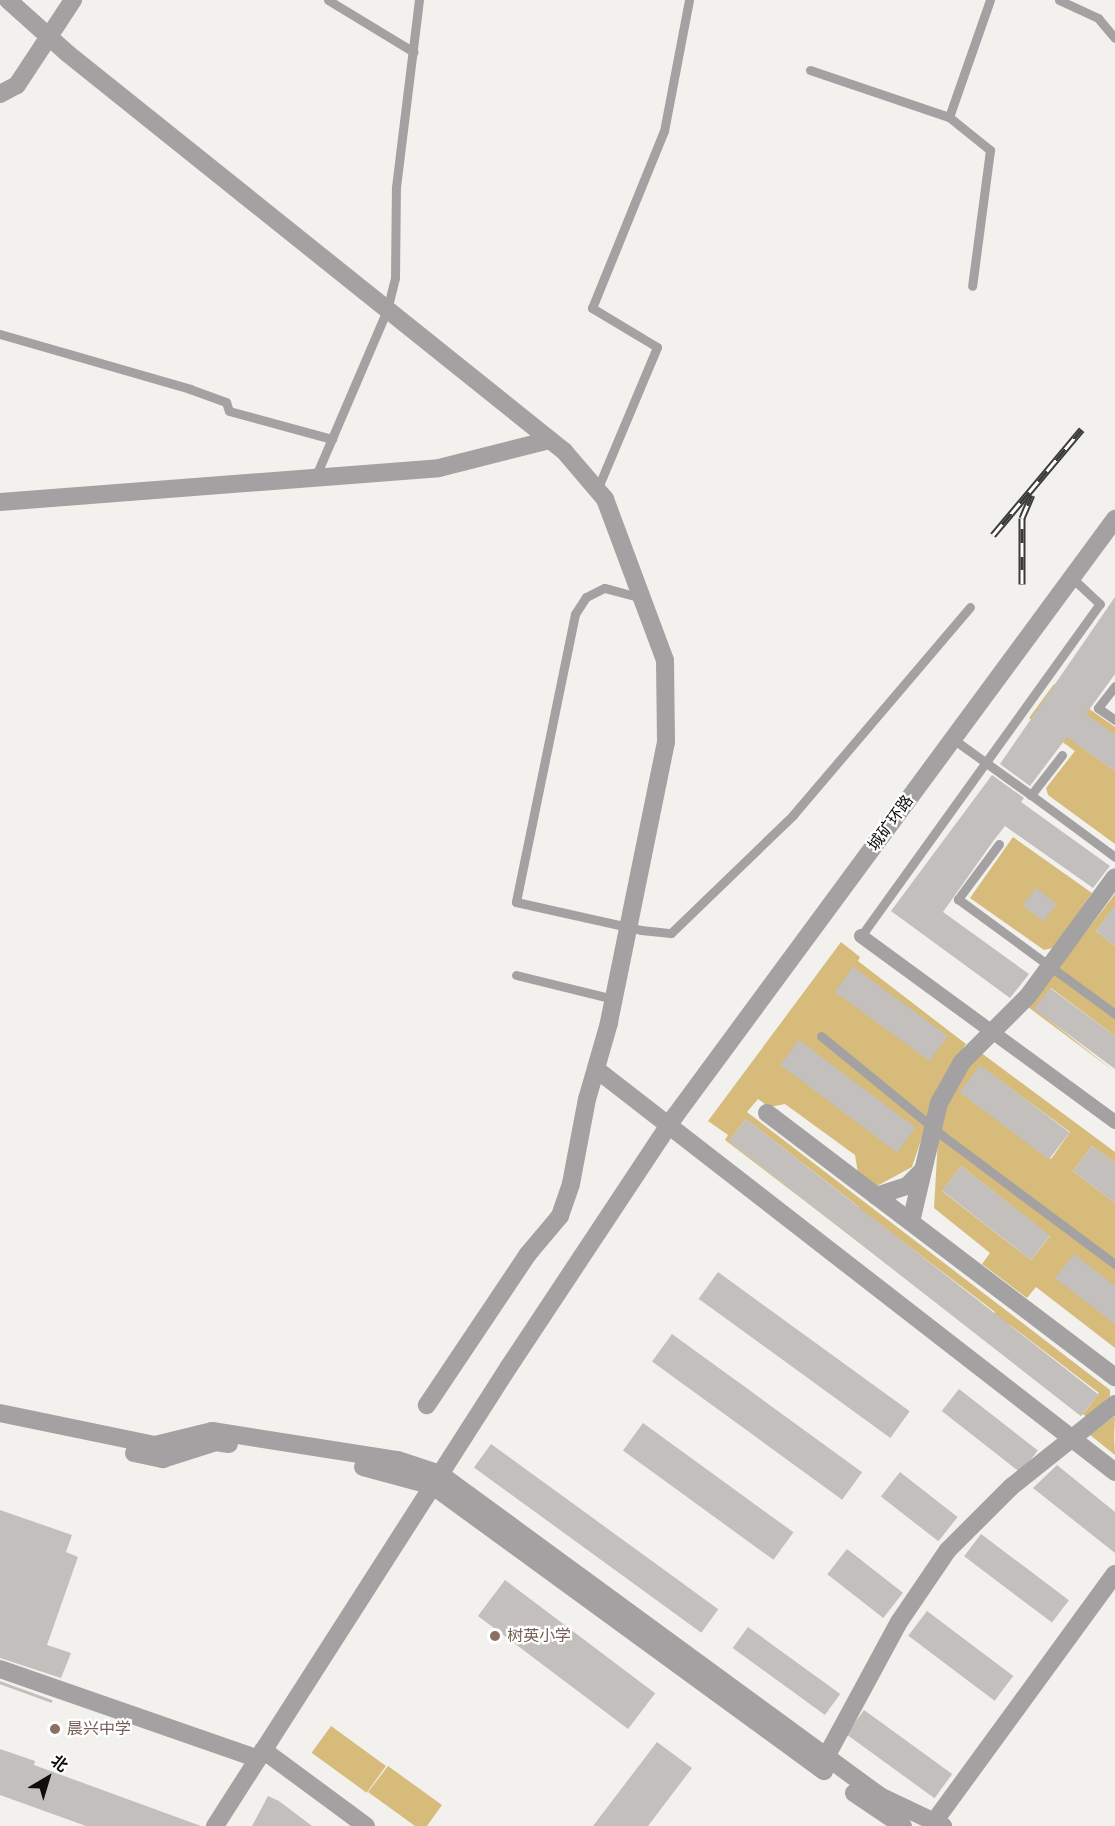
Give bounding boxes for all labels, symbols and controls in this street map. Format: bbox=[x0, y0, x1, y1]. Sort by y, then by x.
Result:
street label: 城矿环路 bbox=[864, 791, 918, 855]
place label: 树英小学 bbox=[507, 1626, 571, 1646]
marker: 树英小学 bbox=[488, 1629, 502, 1643]
place label: 晨兴中学 bbox=[67, 1719, 131, 1739]
marker: 晨兴中学 bbox=[48, 1722, 62, 1736]
north arrow bbox=[18, 1748, 78, 1808]
text: 北 bbox=[47, 1751, 72, 1776]

